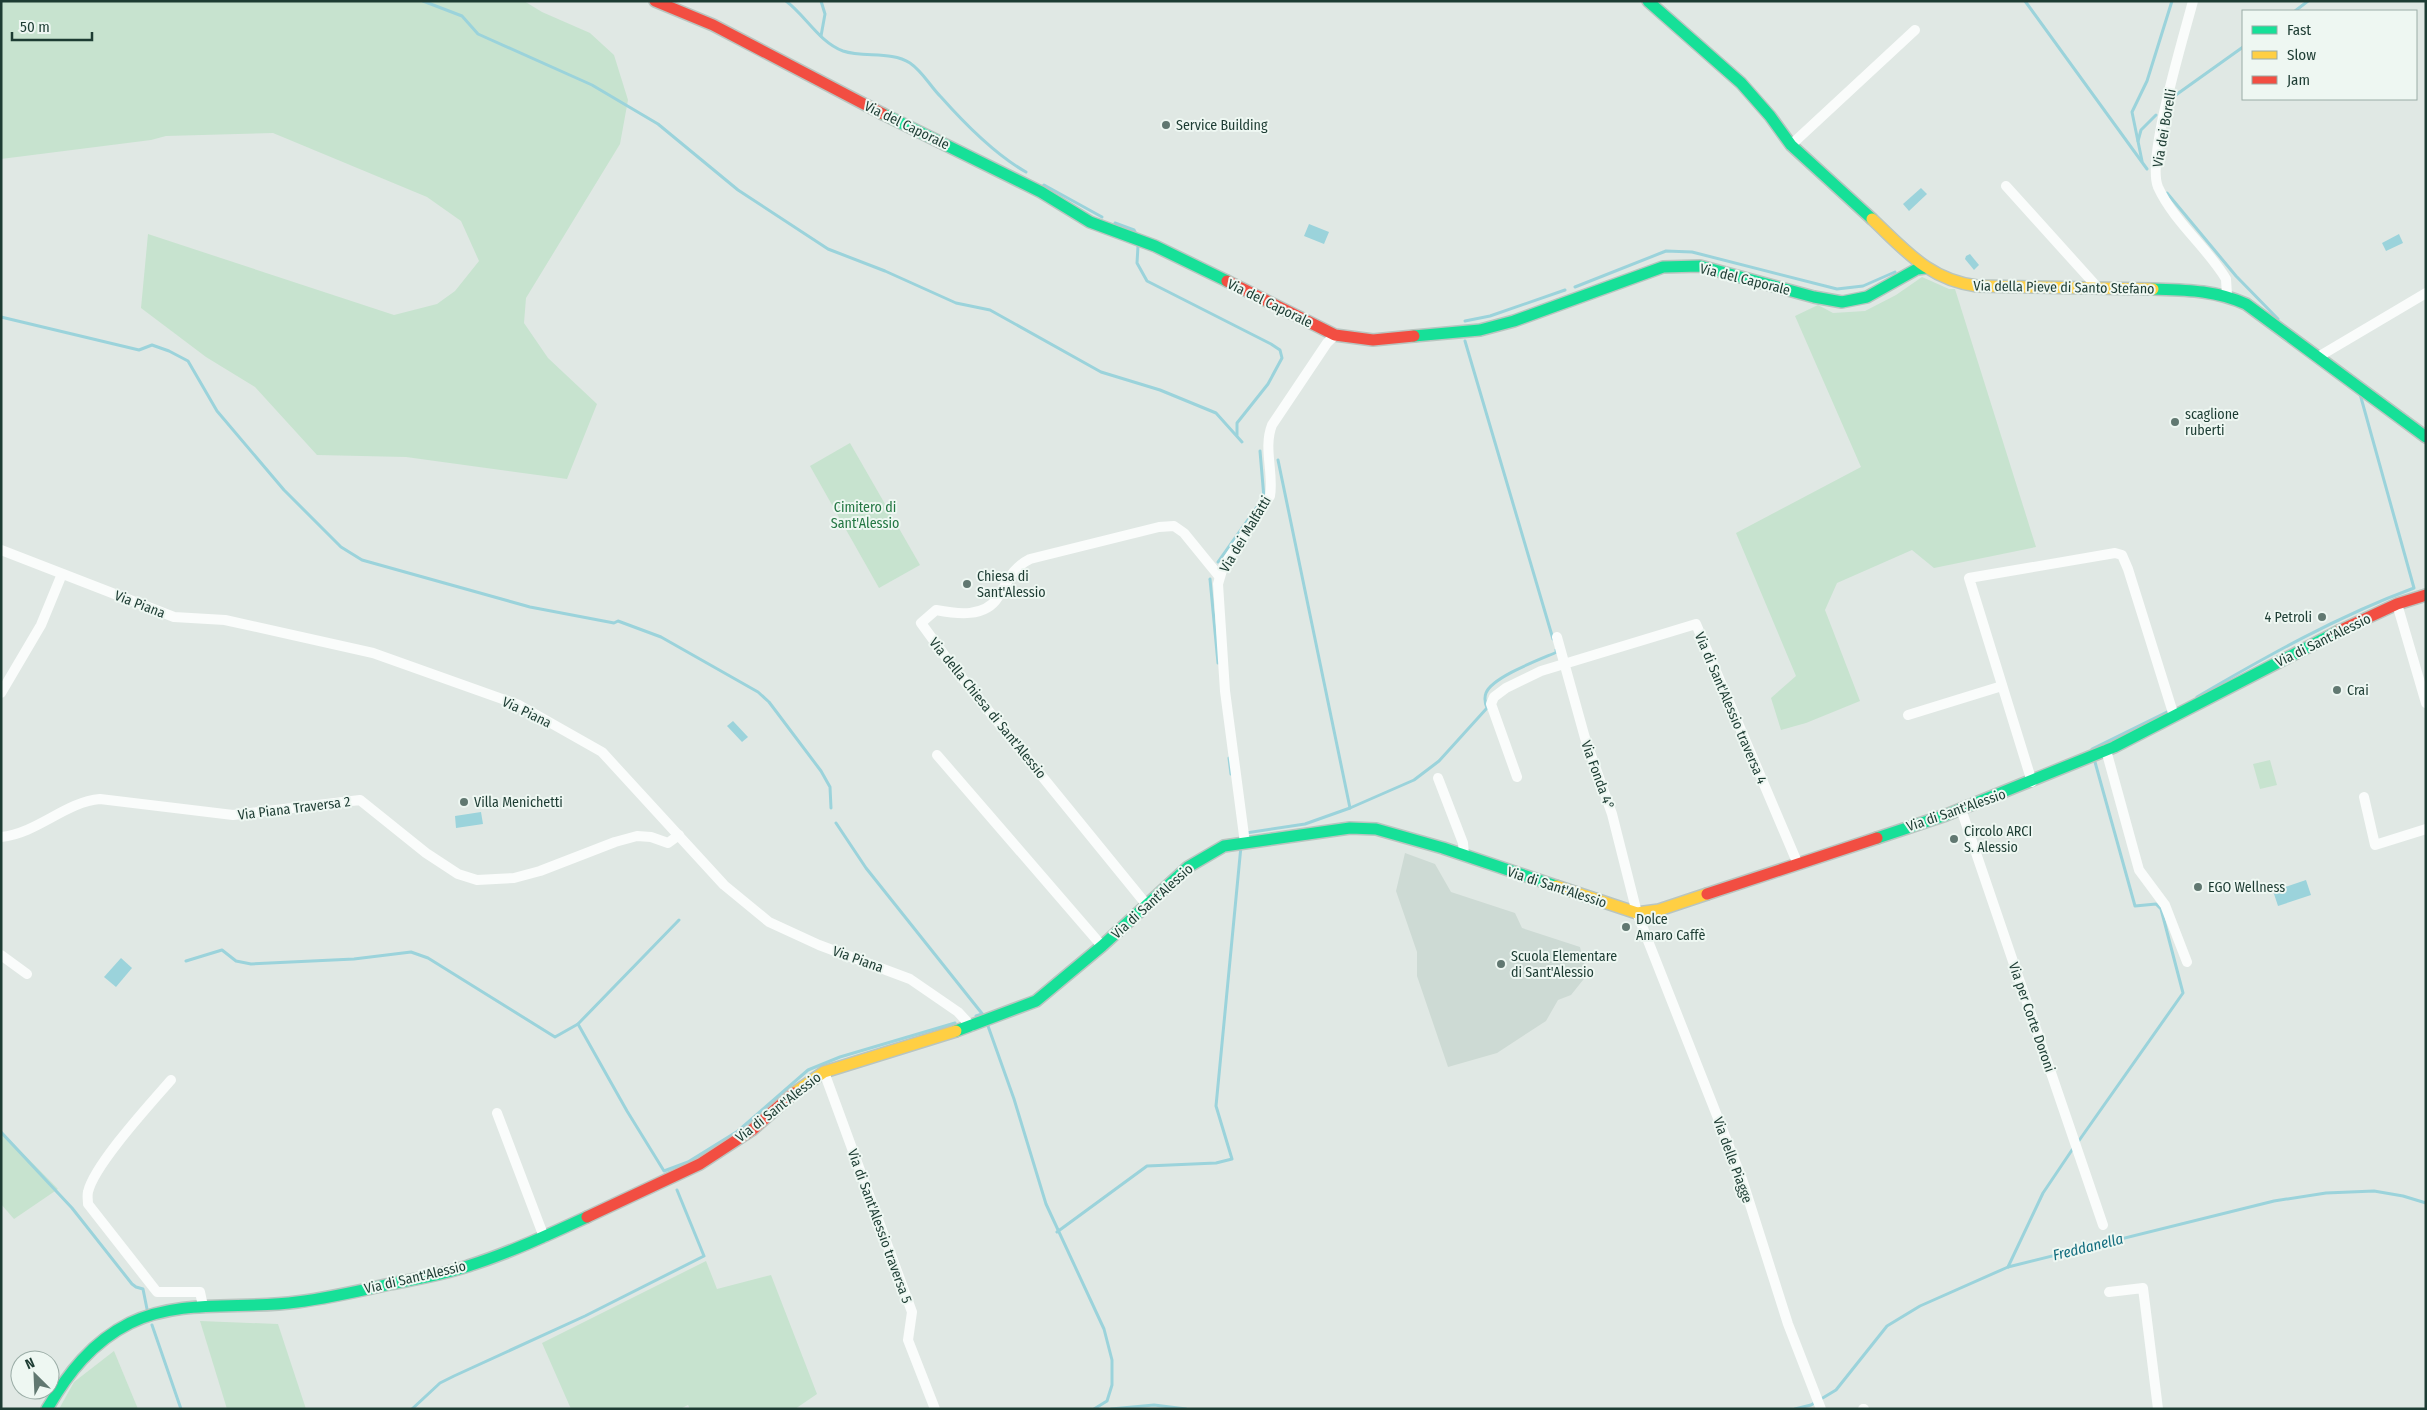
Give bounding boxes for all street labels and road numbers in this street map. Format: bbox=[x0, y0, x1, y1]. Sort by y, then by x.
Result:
street label: Via dei Borelli bbox=[2149, 88, 2180, 169]
street label: Via del Caporale bbox=[861, 98, 952, 153]
street label: Via del Caporale bbox=[1698, 260, 1792, 299]
street label: Via del Caporale bbox=[1224, 276, 1315, 331]
street label: Via della Pieve di Santo Stefano bbox=[1973, 277, 2155, 298]
street label: Via dei Malfatti bbox=[1216, 493, 1275, 575]
street label: Via Piana bbox=[112, 587, 168, 622]
street label: Via di Sant'Alessio bbox=[2273, 610, 2374, 671]
street label: Via di Sant'Alessio traversa 4 bbox=[1691, 630, 1770, 787]
street label: Via della Chiesa di Sant'Alessio bbox=[925, 634, 1050, 782]
street label: Via Piana bbox=[499, 693, 554, 732]
street label: Via Fonda 4° bbox=[1577, 738, 1618, 812]
street label: Via di Sant'Alessio bbox=[1904, 786, 2008, 835]
street label: Via Piana Traversa 2 bbox=[237, 793, 351, 824]
street label: Via di Sant'Alessio bbox=[1108, 860, 1197, 942]
street label: Via di Sant'Alessio bbox=[1505, 863, 1609, 912]
street label: Via Piana bbox=[830, 942, 886, 977]
street label: Via per Corte Doroni bbox=[2005, 960, 2058, 1074]
street label: Via di Sant'Alessio bbox=[732, 1069, 824, 1146]
street label: Via delle Piagge bbox=[1709, 1115, 1756, 1206]
street label: Via di Sant'Alessio traversa 5 bbox=[844, 1147, 915, 1306]
street label: Via di Sant'Alessio bbox=[363, 1258, 468, 1297]

